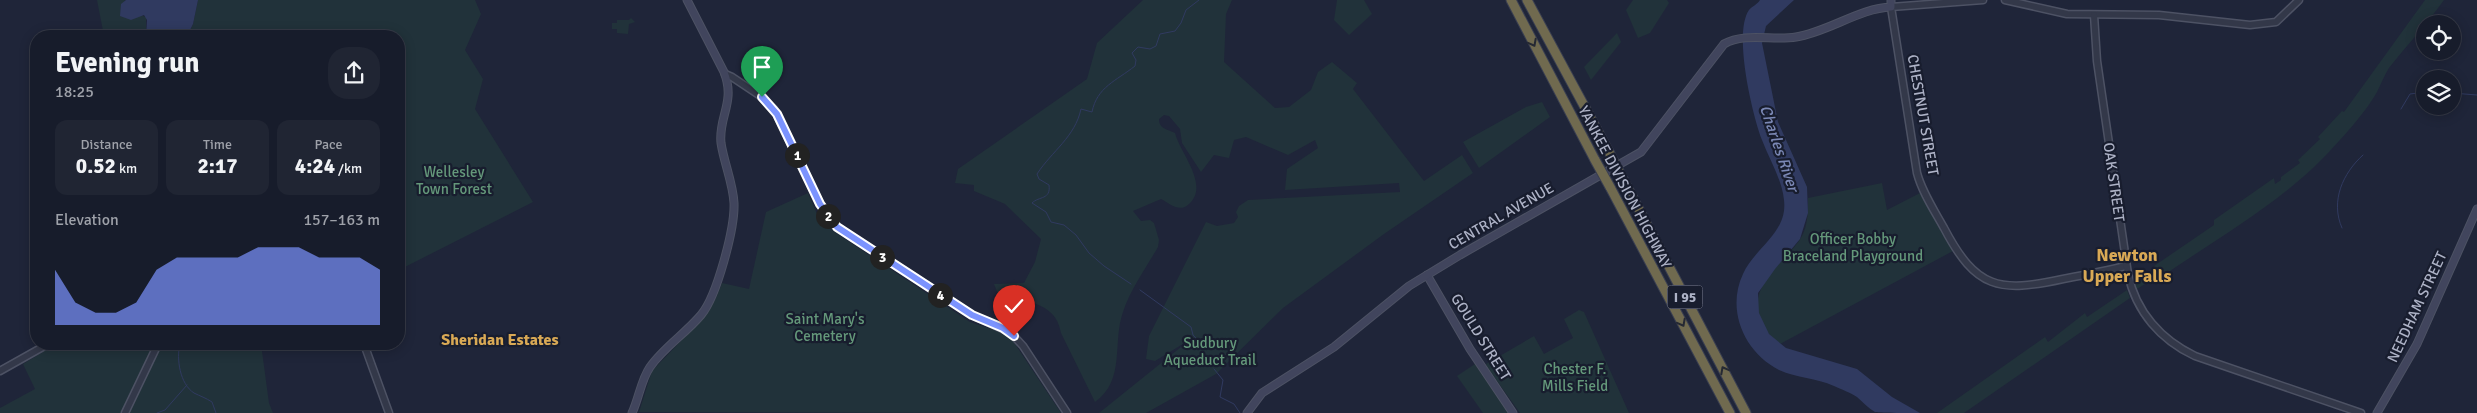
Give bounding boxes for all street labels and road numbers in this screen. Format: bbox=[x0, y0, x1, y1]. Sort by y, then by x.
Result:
street label: CHESTNUT STREET bbox=[1903, 53, 1943, 178]
street label: YANKEE DIVISION HIGHWAY bbox=[1575, 103, 1676, 272]
street label: OAK STREET bbox=[2100, 141, 2129, 223]
street label: CENTRAL AVENUE bbox=[1445, 179, 1557, 253]
street label: NEEDHAM STREET bbox=[2383, 248, 2451, 365]
road number: I 95 bbox=[1668, 286, 1702, 308]
street label: GOULD STREET bbox=[1447, 290, 1515, 384]

